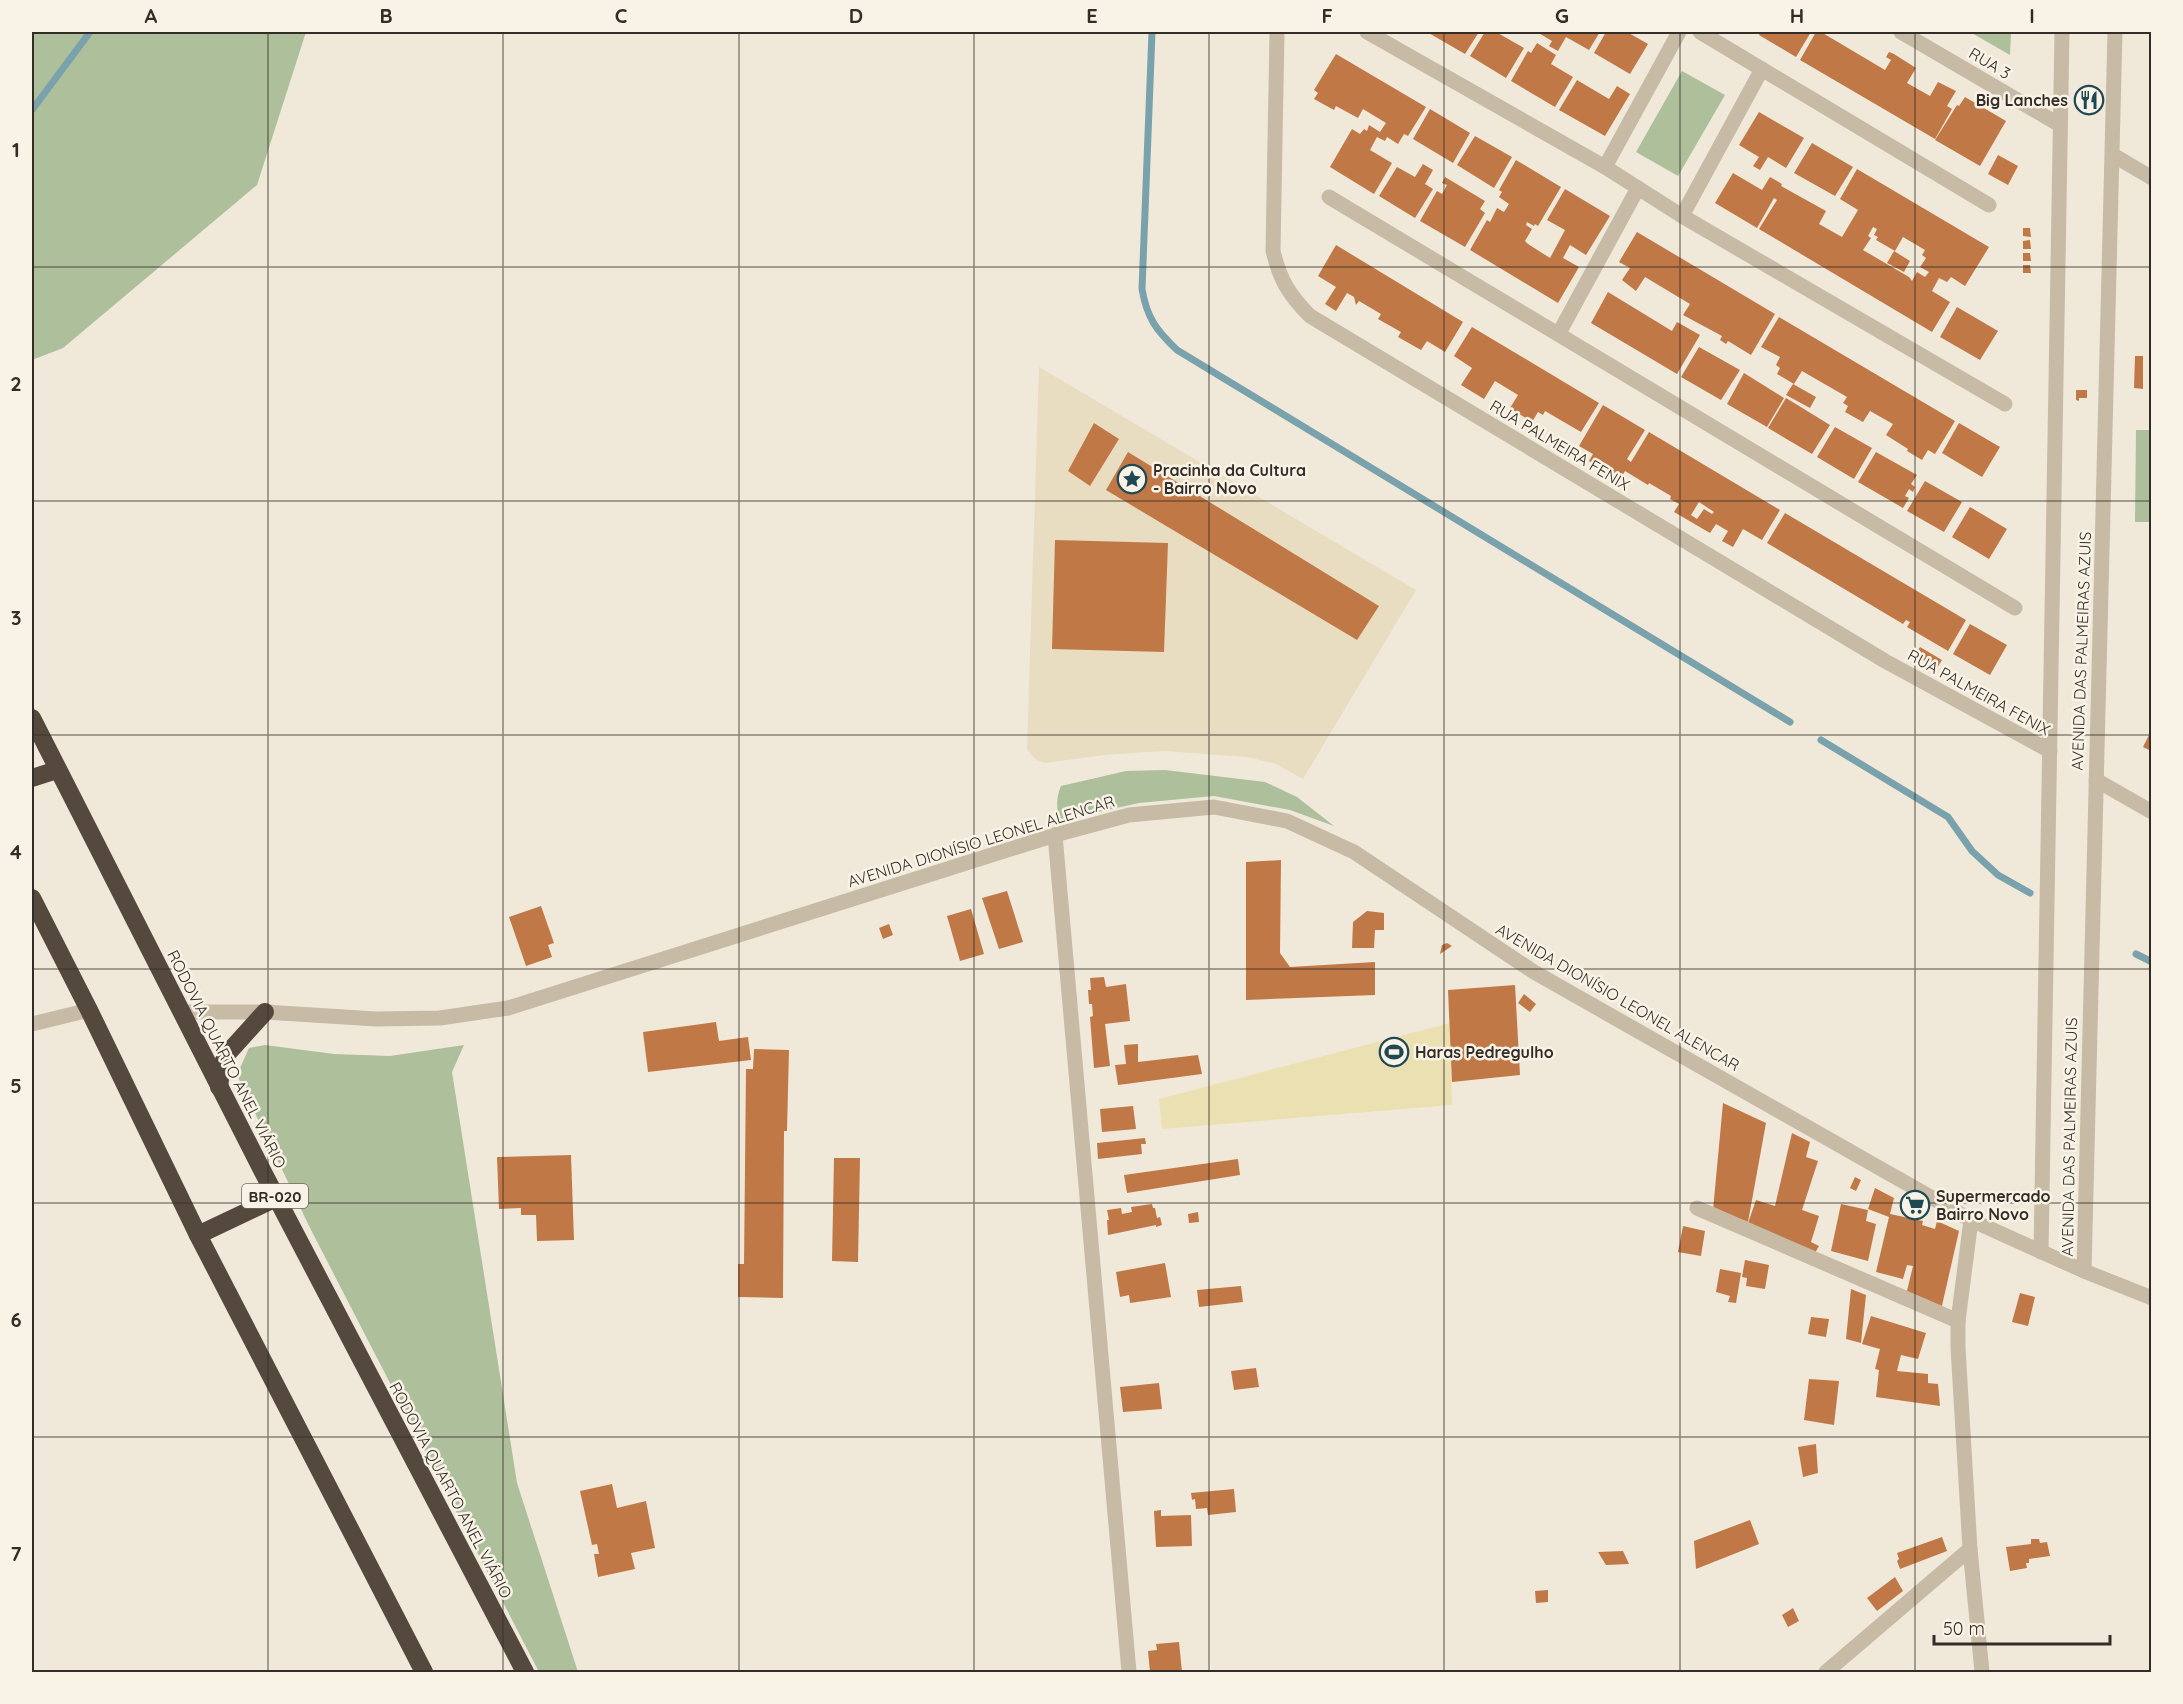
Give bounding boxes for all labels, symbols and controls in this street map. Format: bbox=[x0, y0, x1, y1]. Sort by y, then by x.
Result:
text: A bbox=[145, 3, 158, 28]
text: B bbox=[379, 3, 393, 28]
text: C bbox=[615, 3, 628, 28]
text: D bbox=[849, 3, 863, 28]
text: E bbox=[1086, 3, 1098, 28]
text: F bbox=[1321, 3, 1333, 28]
text: G bbox=[1555, 3, 1569, 28]
text: H bbox=[1790, 3, 1804, 28]
text: I bbox=[2029, 3, 2035, 28]
street label: RUA 3 bbox=[1966, 43, 2014, 83]
restaurant icon: Big Lanches bbox=[2073, 84, 2105, 116]
place label: Big Lanches bbox=[1976, 90, 2068, 110]
text: 1 bbox=[12, 137, 20, 162]
text: 2 bbox=[10, 371, 22, 396]
street label: RUA PALMEIRA FENIX bbox=[1486, 395, 1634, 495]
place label: Pracinha da Cultura - Bairro Novo bbox=[1153, 460, 1306, 498]
place icon: Pracinha da Cultura - Bairro Novo bbox=[1116, 463, 1148, 495]
street label: AVENIDA DAS PALMEIRAS AZUIS bbox=[2067, 531, 2095, 771]
text: 3 bbox=[11, 605, 21, 630]
street label: RUA PALMEIRA FENIX bbox=[1904, 645, 2054, 740]
street label: AVENIDA DIONÍSIO LEONEL ALENCAR bbox=[845, 791, 1117, 891]
text: 4 bbox=[10, 839, 22, 864]
street label: AVENIDA DIONÍSIO LEONEL ALENCAR bbox=[1493, 919, 1743, 1075]
street label: RODOVIA QUARTO ANEL VIÁRIO bbox=[163, 947, 291, 1171]
street label: AVENIDA DAS PALMEIRAS AZUIS bbox=[2057, 1017, 2081, 1257]
sports icon: Haras Pedregulho bbox=[1378, 1036, 1410, 1068]
place label: Haras Pedregulho bbox=[1415, 1042, 1554, 1062]
text: 5 bbox=[10, 1073, 22, 1098]
road number: BR-020 bbox=[242, 1184, 308, 1208]
place label: Supermercado Bairro Novo bbox=[1936, 1186, 2051, 1224]
supermarket icon: Supermercado Bairro Novo bbox=[1899, 1189, 1931, 1221]
text: 6 bbox=[10, 1307, 22, 1332]
street label: RODOVIA QUARTO ANEL VIÁRIO bbox=[385, 1378, 517, 1602]
text: 7 bbox=[11, 1541, 22, 1566]
scale bar bbox=[1934, 1608, 2110, 1646]
text: 50 m bbox=[1943, 1617, 1985, 1640]

